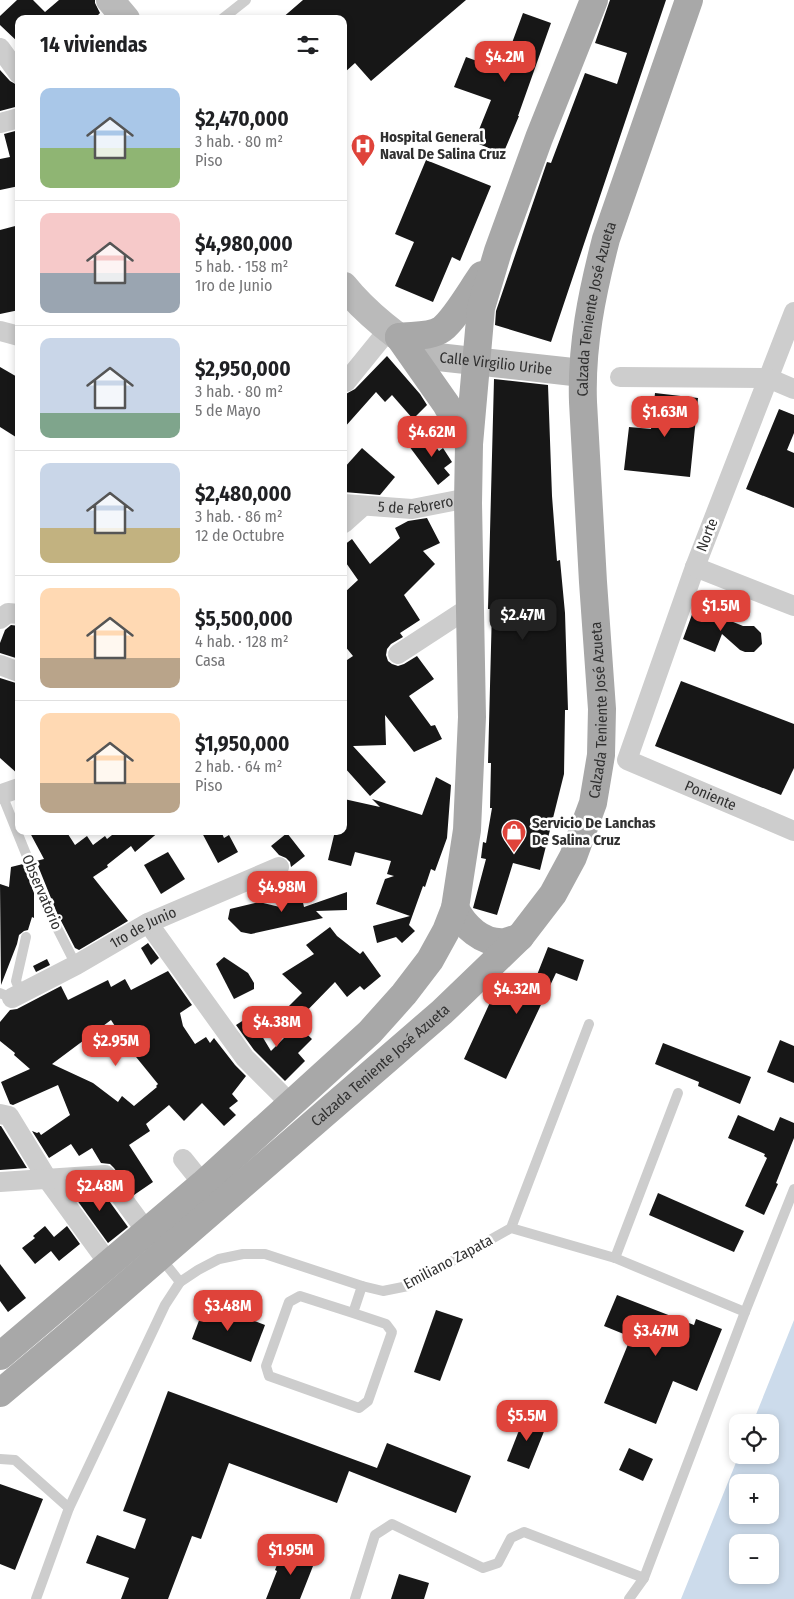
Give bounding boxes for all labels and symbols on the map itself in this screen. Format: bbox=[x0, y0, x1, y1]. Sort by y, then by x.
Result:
pin: $4.2M bbox=[470, 41, 540, 83]
place label: Hospital General Naval De Salina Cruz bbox=[380, 128, 507, 163]
hospital icon: Hospital General Naval De Salina Cruz bbox=[350, 133, 376, 167]
street label: Calzada Teniente José Azueta bbox=[574, 219, 620, 397]
street label: Calle Virgilio Uribe bbox=[439, 348, 553, 379]
pin: $1.63M bbox=[624, 396, 706, 438]
pin: $4.62M bbox=[391, 416, 473, 458]
street label: 5 de Febrero bbox=[377, 492, 455, 518]
street label: Norte bbox=[692, 516, 722, 554]
pin: $1.5M bbox=[686, 590, 756, 632]
pin: $2.47M bbox=[482, 598, 564, 641]
street label: Calzada Teniente José Azueta bbox=[585, 621, 611, 800]
street label: Poniente bbox=[682, 777, 739, 814]
place label: Servicio De Lanchas De Salina Cruz bbox=[532, 814, 656, 849]
shop icon: Servicio De Lanchas De Salina Cruz bbox=[501, 819, 527, 853]
street label: Observatorio bbox=[18, 852, 66, 932]
pin: $4.98M bbox=[241, 870, 323, 913]
street label: 1ro de Junio bbox=[107, 903, 179, 952]
pin: $4.32M bbox=[476, 972, 558, 1015]
street label: Calzada Teniente José Azueta bbox=[307, 1000, 453, 1130]
pin: $4.38M bbox=[236, 1006, 318, 1048]
pin: $2.95M bbox=[75, 1024, 157, 1067]
pin: $2.48M bbox=[59, 1170, 141, 1212]
street label: Emiliano Zapata bbox=[400, 1231, 496, 1293]
pin: $3.48M bbox=[187, 1290, 269, 1332]
pin: $3.47M bbox=[615, 1314, 697, 1357]
pin: $5.5M bbox=[492, 1400, 562, 1442]
pin: $1.95M bbox=[250, 1534, 332, 1576]

